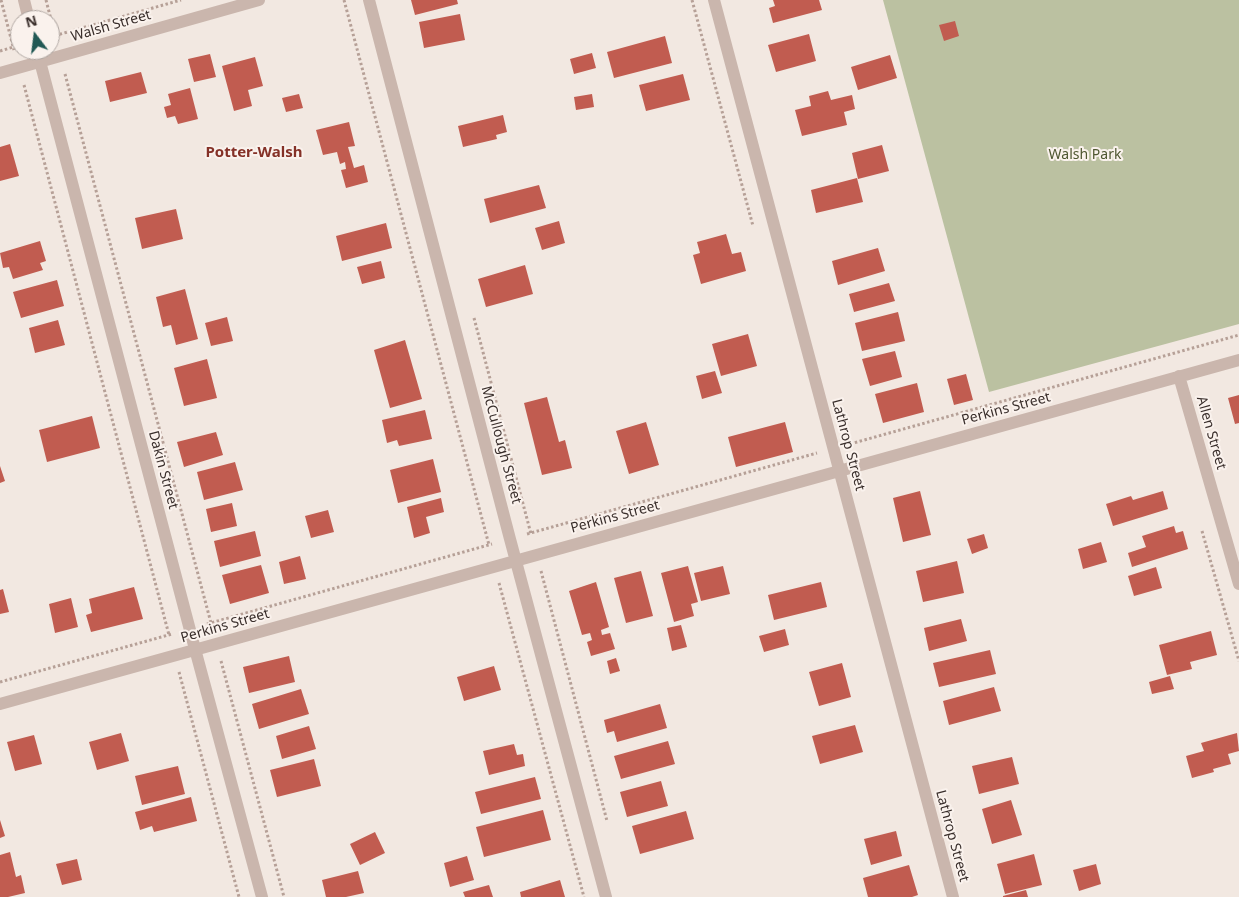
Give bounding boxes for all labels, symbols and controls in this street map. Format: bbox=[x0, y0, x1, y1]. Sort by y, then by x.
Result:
street label: Walsh Street bbox=[69, 7, 153, 45]
north arrow bbox=[10, 10, 60, 60]
text: N bbox=[23, 10, 39, 32]
district label: Potter-Walsh bbox=[205, 144, 303, 162]
park label: Walsh Park bbox=[1049, 147, 1121, 163]
street label: McCullough Street bbox=[477, 384, 525, 506]
street label: Perkins Street bbox=[960, 389, 1052, 429]
street label: Allen Street bbox=[1193, 394, 1229, 472]
street label: Lathrop Street bbox=[828, 397, 868, 493]
street label: Dakin Street bbox=[144, 429, 182, 511]
street label: Perkins Street bbox=[569, 497, 661, 537]
street label: Perkins Street bbox=[179, 605, 271, 647]
street label: Lathrop Street bbox=[932, 788, 972, 884]

